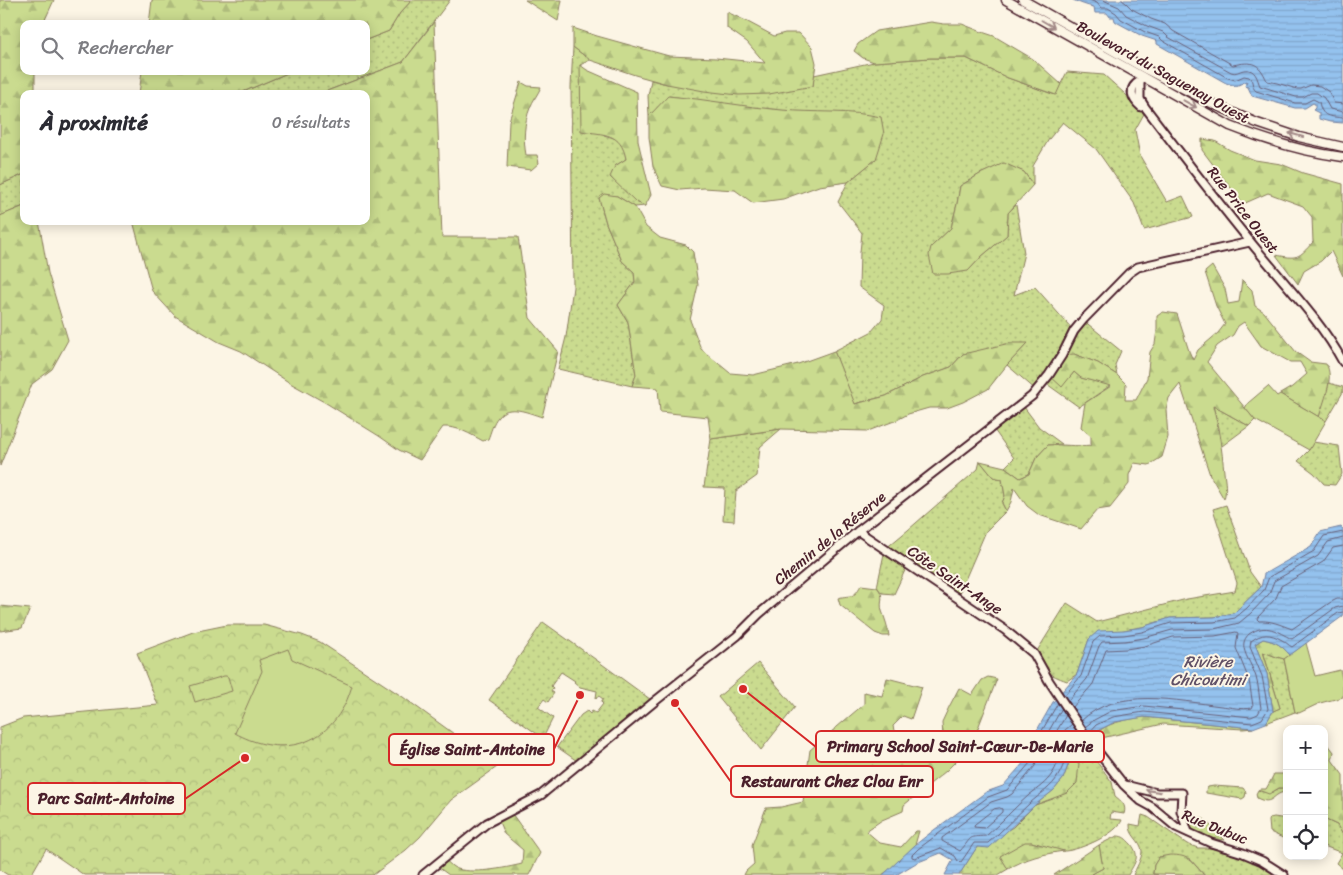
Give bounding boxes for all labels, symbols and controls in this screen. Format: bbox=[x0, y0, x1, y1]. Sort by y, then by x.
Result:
street label: Boulevard du Saguenay Ouest bbox=[1072, 13, 1255, 131]
search box bbox=[20, 20, 370, 75]
one-way arrow bbox=[1041, 20, 1055, 30]
text: Rechercher bbox=[78, 31, 173, 64]
icon: search bbox=[38, 34, 66, 62]
one-way arrow bbox=[1183, 99, 1198, 109]
text: À proximité bbox=[40, 104, 148, 142]
text: 0 résultats bbox=[272, 108, 350, 137]
one-way arrow bbox=[1288, 130, 1304, 140]
street label: Rue Price Ouest bbox=[1201, 161, 1286, 260]
street label: Chemin de la Réserve bbox=[768, 484, 892, 592]
street label: Côte Saint-Ange bbox=[902, 538, 1008, 622]
water label: Rivière Chicoutimi bbox=[1170, 647, 1249, 694]
map controls bbox=[1283, 725, 1328, 860]
button: + bbox=[1283, 725, 1328, 770]
callout: Primary School Saint-Cœur-De-Marie bbox=[816, 731, 1104, 762]
text: Primary School Saint-Cœur-De-Marie bbox=[827, 732, 1093, 761]
callout: Église Saint-Antoine bbox=[389, 734, 554, 765]
text: Église Saint-Antoine bbox=[399, 735, 545, 764]
callout: Restaurant Chez Clou Enr bbox=[731, 766, 933, 797]
text: Restaurant Chez Clou Enr bbox=[741, 767, 924, 796]
button: − bbox=[1283, 770, 1328, 815]
callout: Parc Saint-Antoine bbox=[28, 783, 185, 814]
text: Parc Saint-Antoine bbox=[38, 784, 175, 813]
one-way arrow bbox=[1145, 786, 1161, 796]
street label: Rue Dubuc bbox=[1178, 802, 1252, 852]
button: locate bbox=[1283, 815, 1328, 860]

